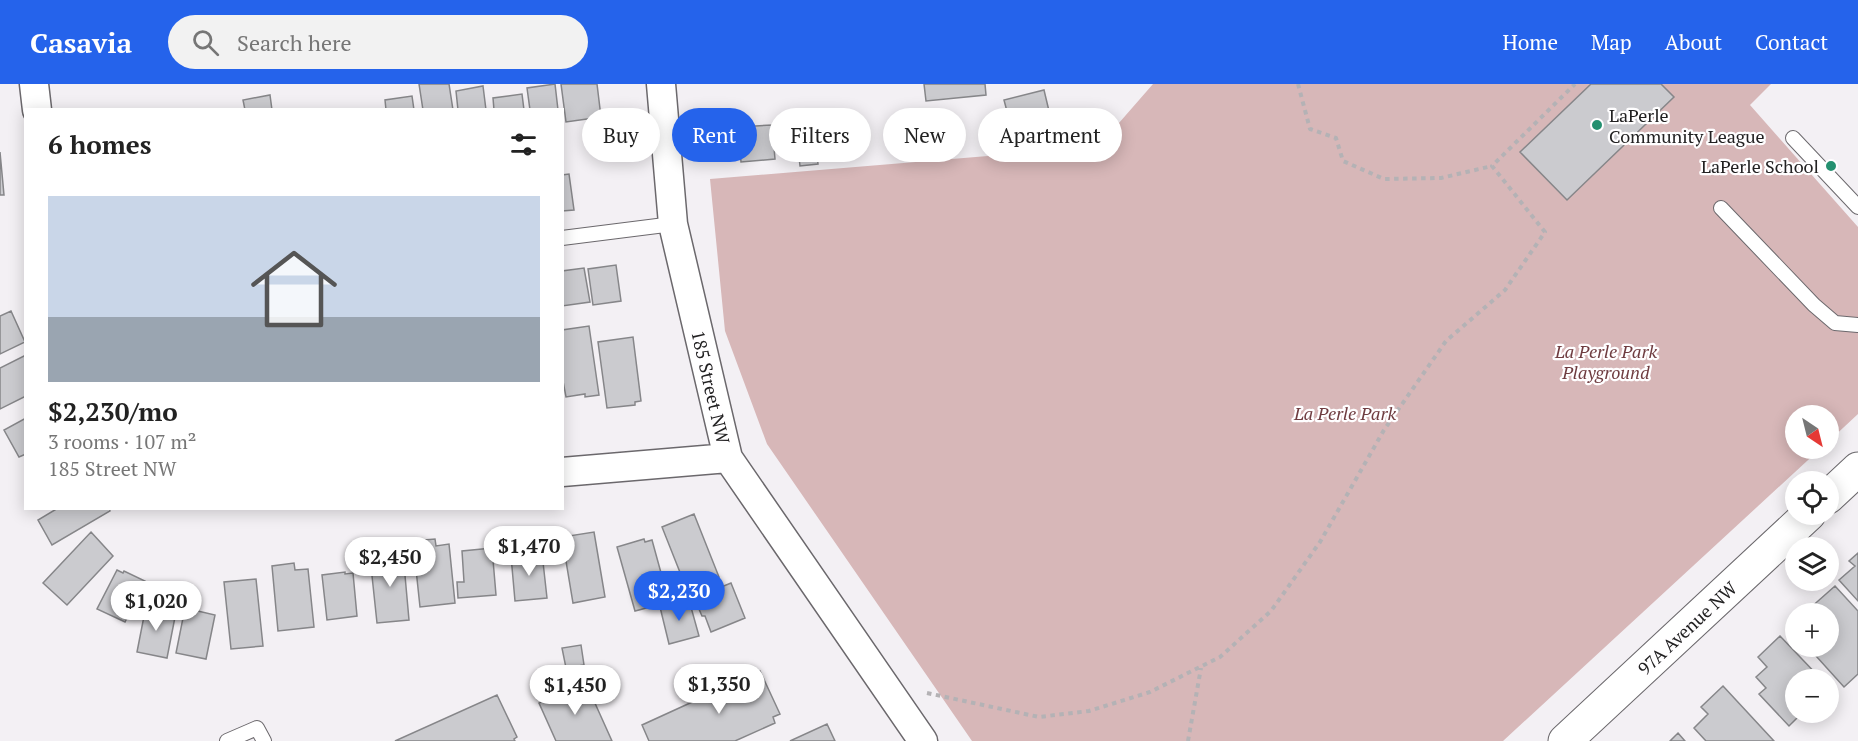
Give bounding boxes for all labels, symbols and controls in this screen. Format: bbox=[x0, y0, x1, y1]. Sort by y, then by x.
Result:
search box bbox=[168, 15, 588, 69]
text: Casavia bbox=[30, 24, 132, 61]
icon: search bbox=[189, 26, 222, 59]
text: Search here bbox=[237, 28, 352, 57]
text: Home bbox=[1502, 28, 1558, 56]
text: Map bbox=[1591, 28, 1632, 56]
text: About bbox=[1665, 28, 1722, 56]
text: Contact bbox=[1755, 28, 1828, 56]
place label: LaPerle Community League bbox=[1609, 103, 1765, 148]
chip: Buy bbox=[582, 108, 660, 162]
chip: Rent bbox=[672, 108, 757, 162]
chip: Filters bbox=[769, 108, 871, 162]
chip: New bbox=[883, 108, 966, 162]
chip: Apartment bbox=[978, 108, 1122, 162]
marker: LaPerle Community League bbox=[1590, 118, 1604, 132]
text: 6 homes bbox=[48, 127, 152, 161]
icon: filters bbox=[507, 128, 540, 161]
place label: LaPerle School bbox=[1701, 154, 1819, 178]
marker: LaPerle School bbox=[1824, 159, 1838, 173]
icon: home bbox=[240, 235, 348, 343]
street label: 185 Street NW bbox=[686, 328, 736, 446]
park label: La Perle Park Playground bbox=[1554, 339, 1657, 384]
text: $2,230/mo bbox=[48, 394, 178, 428]
park label: La Perle Park bbox=[1293, 401, 1396, 425]
north arrow bbox=[1785, 405, 1839, 459]
map controls bbox=[1785, 405, 1839, 723]
text: 3 rooms · 107 m² bbox=[48, 428, 196, 455]
text: 185 Street NW bbox=[48, 455, 176, 482]
button: locate bbox=[1785, 471, 1839, 525]
pin: $1,470 bbox=[480, 526, 578, 577]
text: $1,470 bbox=[498, 532, 560, 559]
pin: $2,450 bbox=[341, 537, 439, 588]
button: layers bbox=[1785, 537, 1839, 591]
text: $2,450 bbox=[359, 543, 421, 570]
pin: $2,230 bbox=[630, 571, 728, 622]
street label: 97A Avenue NW bbox=[1632, 576, 1742, 680]
text: $2,230 bbox=[648, 577, 710, 604]
pin: $1,020 bbox=[107, 581, 205, 632]
text: $1,020 bbox=[125, 587, 187, 614]
button: + bbox=[1785, 603, 1839, 657]
pin: $1,350 bbox=[670, 664, 768, 715]
pin: $1,450 bbox=[526, 665, 624, 716]
button: − bbox=[1785, 669, 1839, 723]
text: $1,350 bbox=[688, 670, 750, 697]
text: $1,450 bbox=[544, 671, 606, 698]

